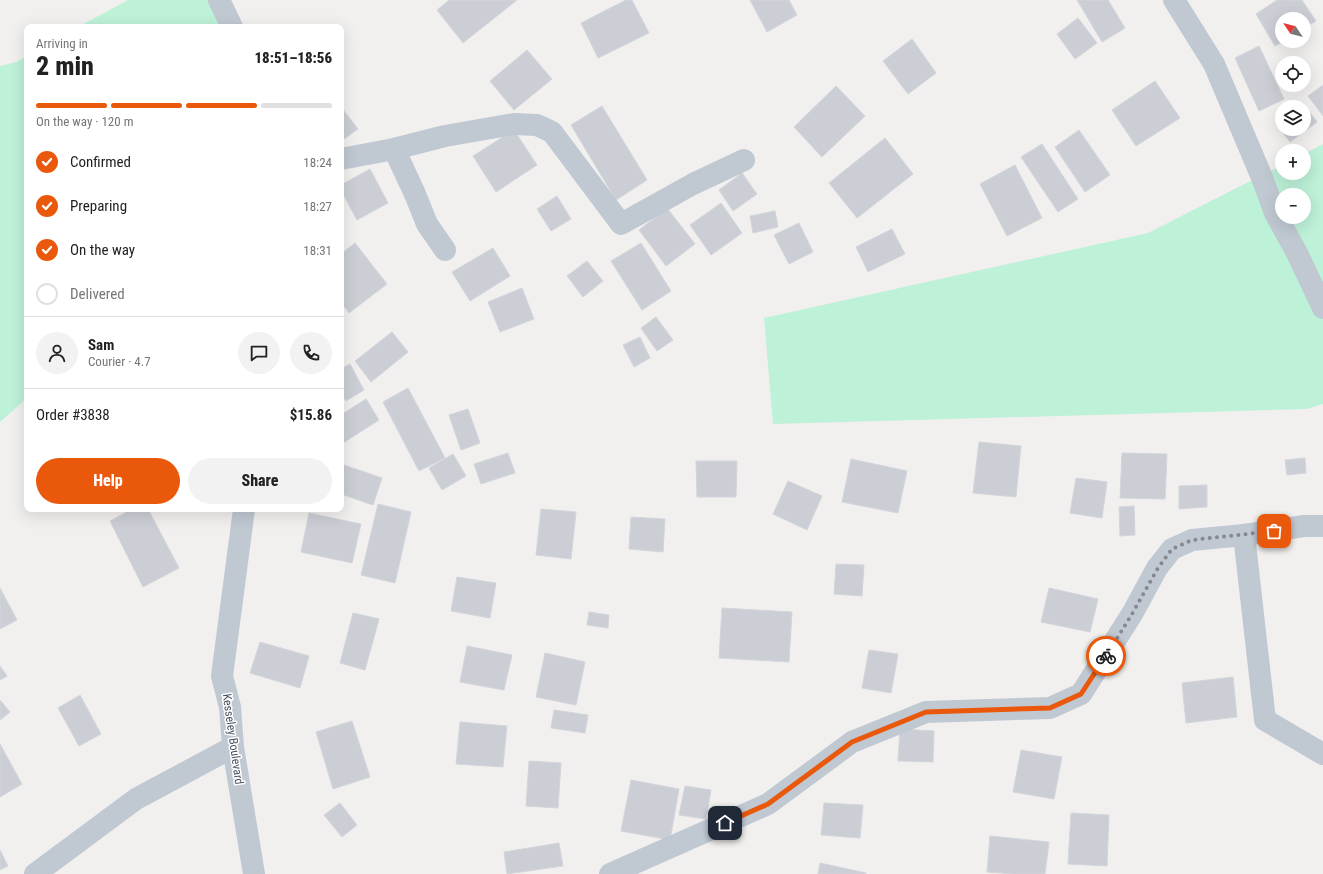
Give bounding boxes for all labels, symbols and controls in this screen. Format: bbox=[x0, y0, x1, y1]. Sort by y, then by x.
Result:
north arrow bbox=[1275, 12, 1311, 48]
map controls bbox=[1275, 12, 1311, 224]
text: Arriving in bbox=[36, 36, 88, 51]
text: 18:51–18:56 bbox=[254, 49, 332, 67]
text: 2 min bbox=[36, 51, 94, 81]
button: locate bbox=[1275, 56, 1311, 92]
button: layers bbox=[1275, 100, 1311, 136]
text: On the way · 120 m bbox=[36, 114, 133, 129]
button: + bbox=[1275, 144, 1311, 180]
icon: check bbox=[36, 151, 58, 173]
text: Confirmed bbox=[70, 153, 131, 171]
text: 18:24 bbox=[303, 155, 332, 170]
button: − bbox=[1275, 188, 1311, 224]
icon: check bbox=[36, 195, 58, 217]
text: Preparing bbox=[70, 197, 127, 215]
text: 18:27 bbox=[303, 199, 332, 214]
icon: check bbox=[36, 239, 58, 261]
text: On the way bbox=[70, 241, 135, 259]
text: 18:31 bbox=[303, 243, 332, 258]
text: Delivered bbox=[70, 285, 125, 303]
button: person bbox=[36, 332, 78, 374]
button: chat bbox=[238, 332, 280, 374]
button: phone bbox=[290, 332, 332, 374]
text: Sam bbox=[88, 336, 114, 354]
text: Courier · 4.7 bbox=[88, 354, 151, 369]
text: Order #3838 bbox=[36, 406, 110, 424]
text: $15.86 bbox=[290, 406, 332, 424]
button: Help bbox=[36, 458, 180, 504]
button: Share bbox=[188, 458, 332, 504]
pin bbox=[1257, 514, 1291, 548]
icon: bag bbox=[1263, 520, 1285, 542]
courier bbox=[1086, 636, 1126, 676]
icon: bike bbox=[1095, 645, 1117, 667]
street label: Kesseley Boulevard bbox=[220, 693, 246, 785]
pin bbox=[708, 806, 742, 840]
icon: home bbox=[714, 812, 736, 834]

